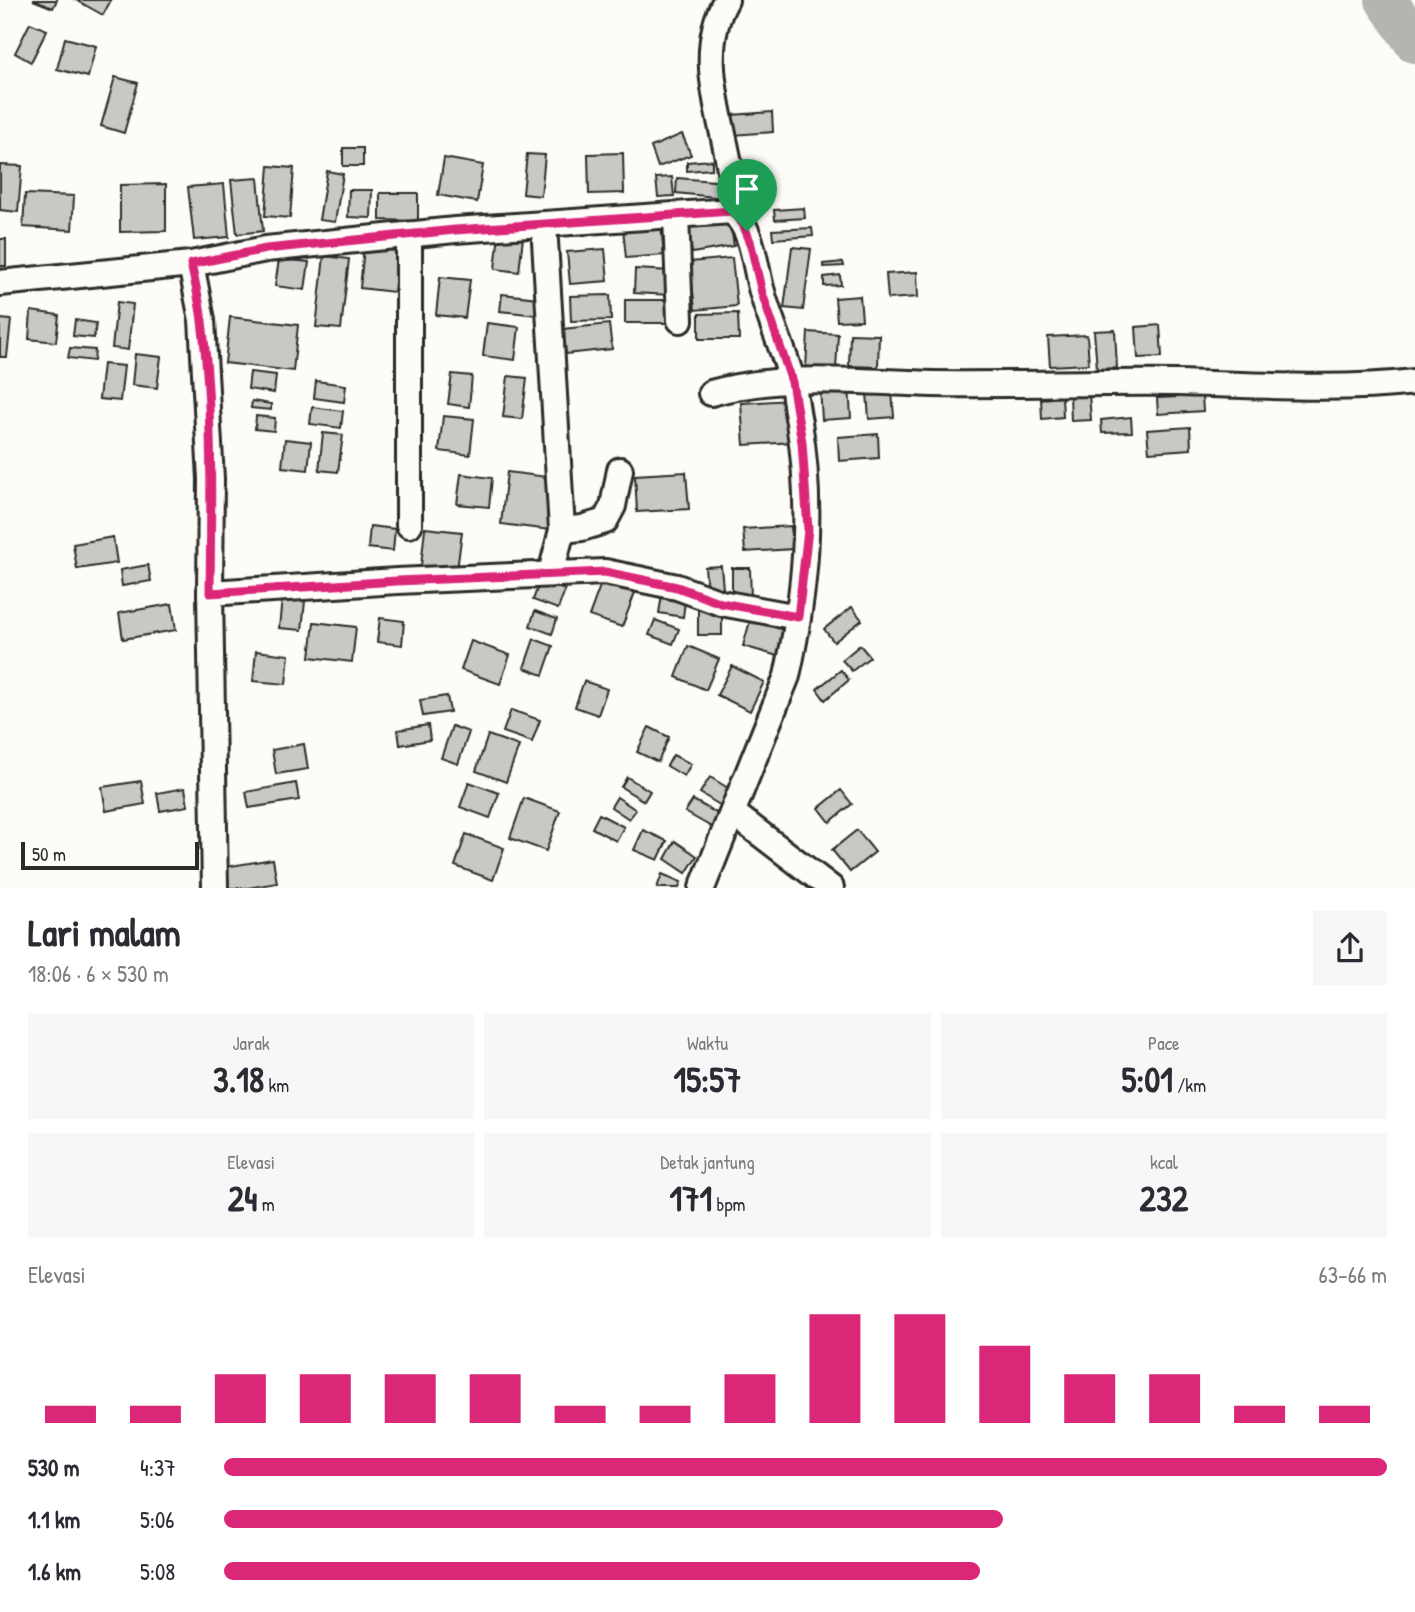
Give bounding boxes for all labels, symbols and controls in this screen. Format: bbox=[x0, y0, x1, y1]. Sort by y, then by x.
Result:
pin bbox=[717, 159, 777, 231]
icon: arrive bbox=[728, 170, 766, 208]
scale bar bbox=[21, 838, 200, 870]
text: 50 m bbox=[32, 841, 66, 867]
text: Lari malam bbox=[28, 906, 181, 958]
button: share bbox=[1313, 911, 1387, 985]
text: 18:06 · 6 × 530 m bbox=[28, 958, 169, 989]
text: Jarak bbox=[233, 1030, 270, 1056]
text: Waktu bbox=[687, 1030, 728, 1056]
text: Pace bbox=[1148, 1030, 1180, 1056]
text: 3.18 bbox=[213, 1056, 264, 1103]
text: 15:57 bbox=[674, 1056, 741, 1103]
text: 5:01 bbox=[1122, 1056, 1173, 1103]
text: km bbox=[264, 1072, 289, 1098]
text: /km bbox=[1173, 1072, 1206, 1098]
text: Elevasi bbox=[227, 1149, 275, 1175]
text: Detak jantung bbox=[660, 1149, 755, 1175]
text: kcal bbox=[1150, 1149, 1178, 1175]
text: 24 bbox=[228, 1175, 257, 1222]
text: 171 bbox=[669, 1175, 712, 1222]
text: 232 bbox=[1140, 1175, 1188, 1222]
text: m bbox=[257, 1191, 275, 1217]
text: bpm bbox=[712, 1191, 746, 1217]
text: Elevasi bbox=[28, 1259, 86, 1290]
text: 63–66 m bbox=[1319, 1259, 1387, 1290]
text: 530 m bbox=[28, 1452, 79, 1483]
text: 4:37 bbox=[140, 1452, 176, 1483]
text: 1.1 km bbox=[28, 1504, 80, 1535]
text: 5:06 bbox=[140, 1504, 175, 1535]
text: 1.6 km bbox=[28, 1556, 81, 1587]
text: 5:08 bbox=[140, 1556, 175, 1587]

